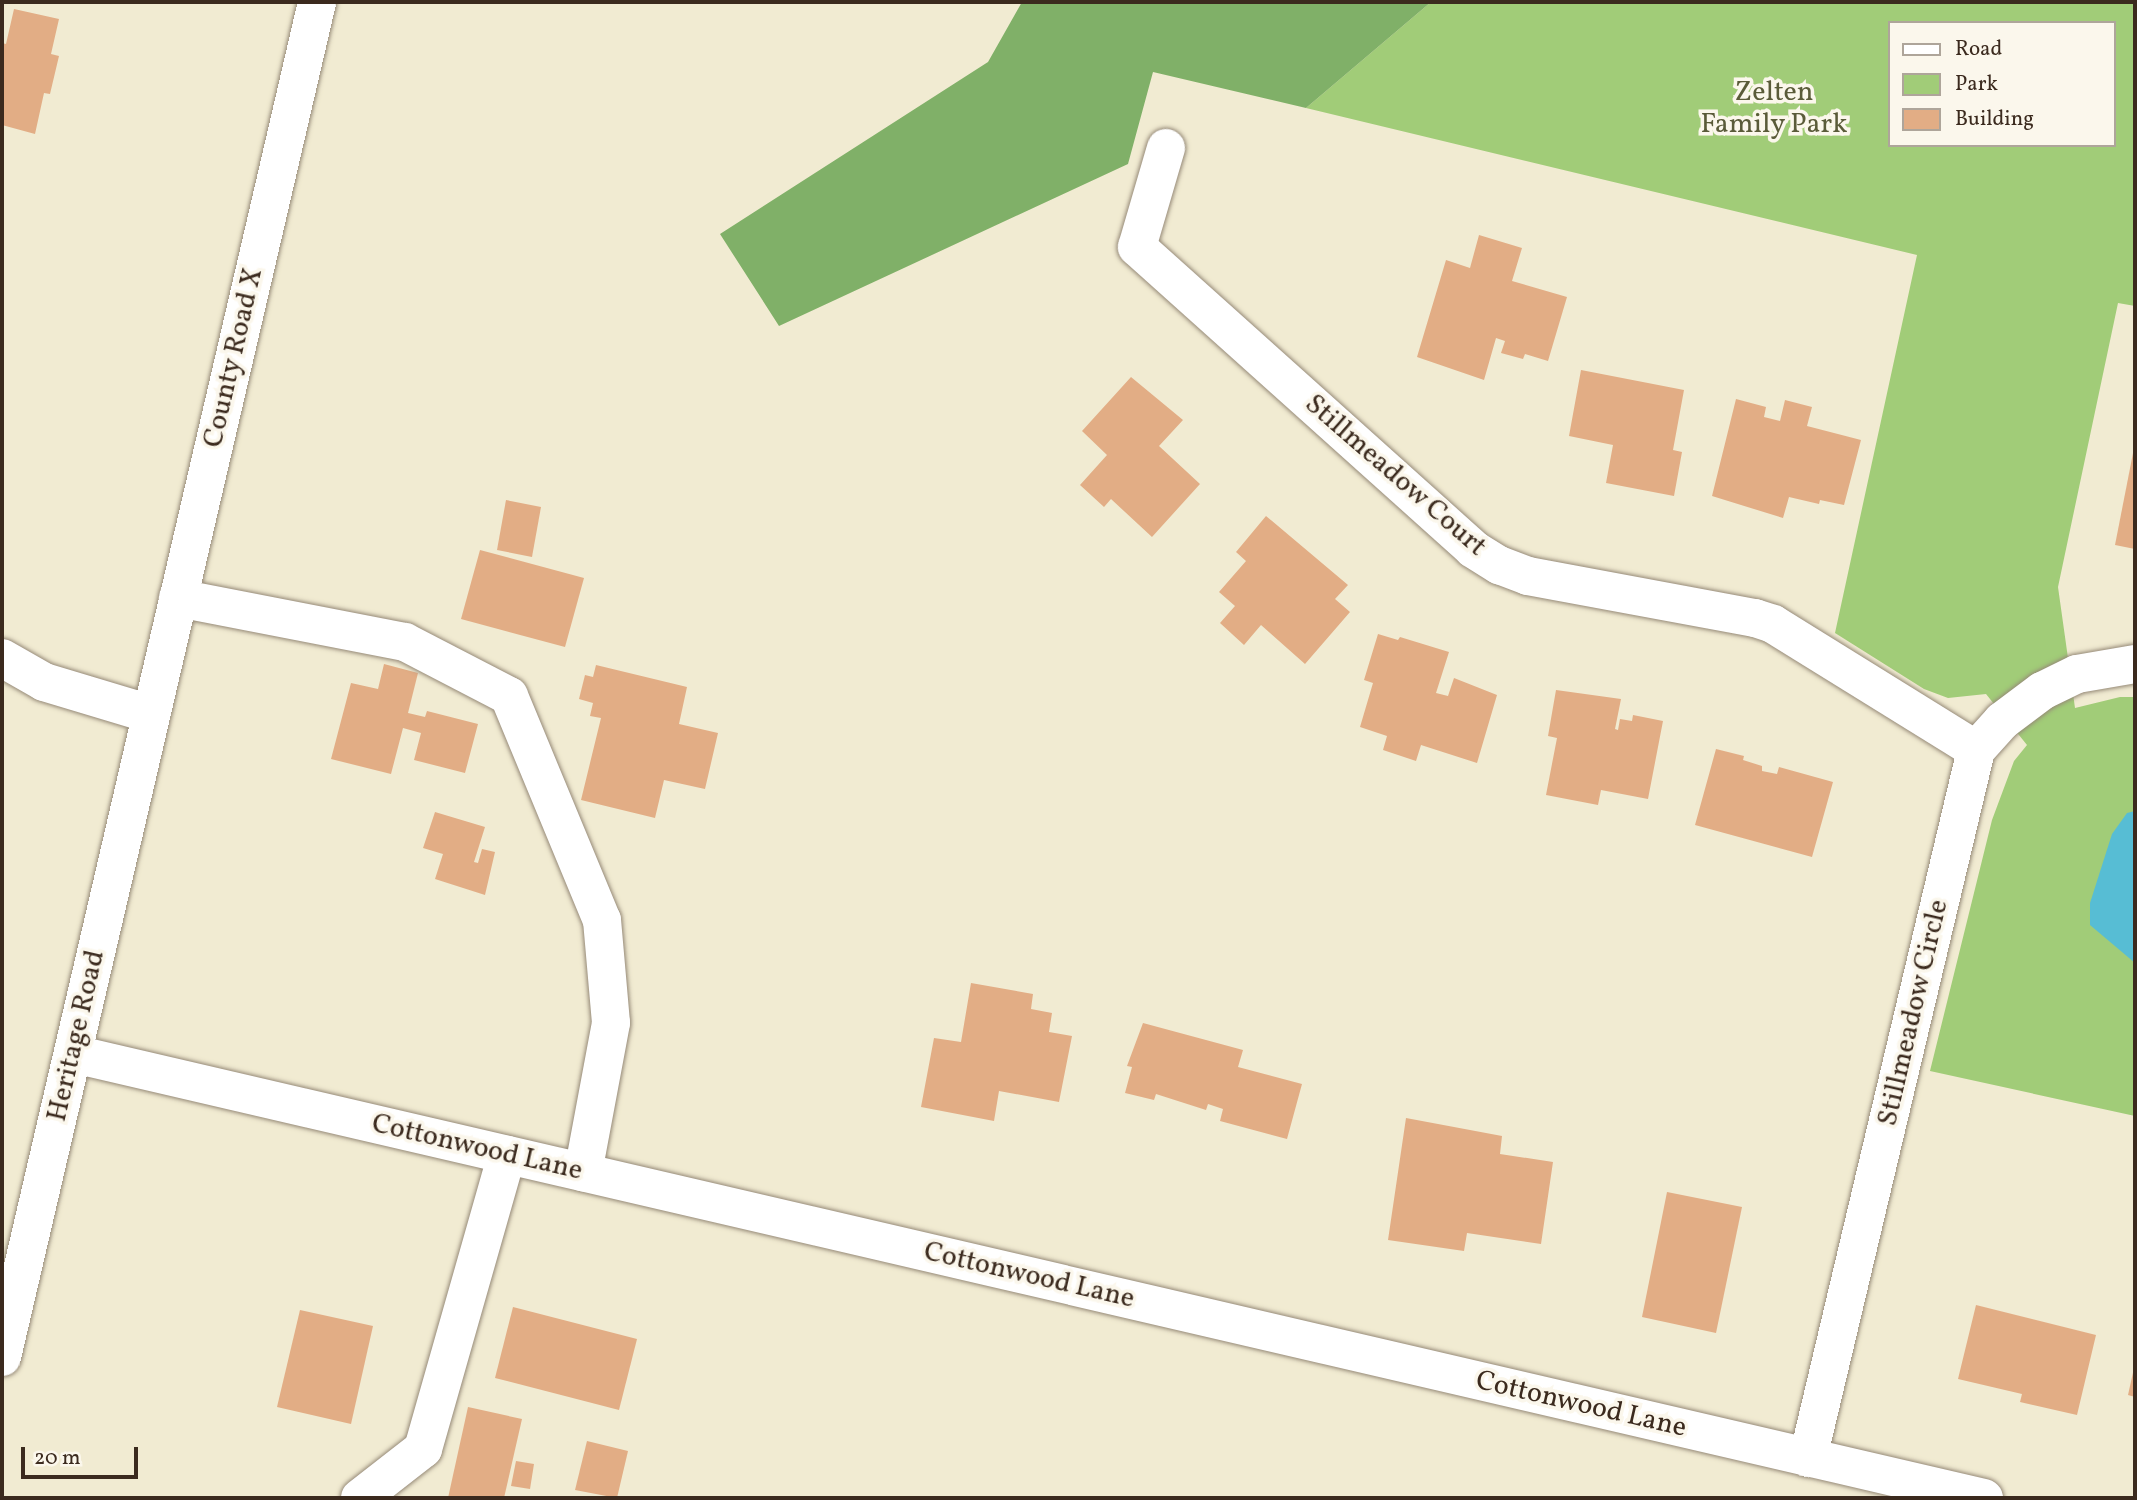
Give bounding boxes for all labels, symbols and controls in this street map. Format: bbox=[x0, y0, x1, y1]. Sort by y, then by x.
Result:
legend bbox=[1888, 21, 2116, 147]
text: Road bbox=[1955, 35, 2002, 64]
text: Park bbox=[1955, 70, 1998, 99]
park label: Zelten Family Park bbox=[1700, 76, 1848, 142]
text: Building bbox=[1955, 105, 2034, 134]
street label: County Road X bbox=[197, 265, 271, 451]
street label: Stillmeadow Court bbox=[1297, 388, 1493, 564]
street label: Stillmeadow Circle bbox=[1872, 896, 1956, 1130]
street label: Heritage Road bbox=[41, 947, 113, 1125]
street label: Cottonwood Lane bbox=[368, 1107, 586, 1189]
street label: Cottonwood Lane bbox=[920, 1235, 1138, 1317]
street label: Cottonwood Lane bbox=[1472, 1364, 1690, 1446]
scale bar bbox=[24, 1434, 142, 1478]
text: 20 m bbox=[34, 1444, 80, 1473]

